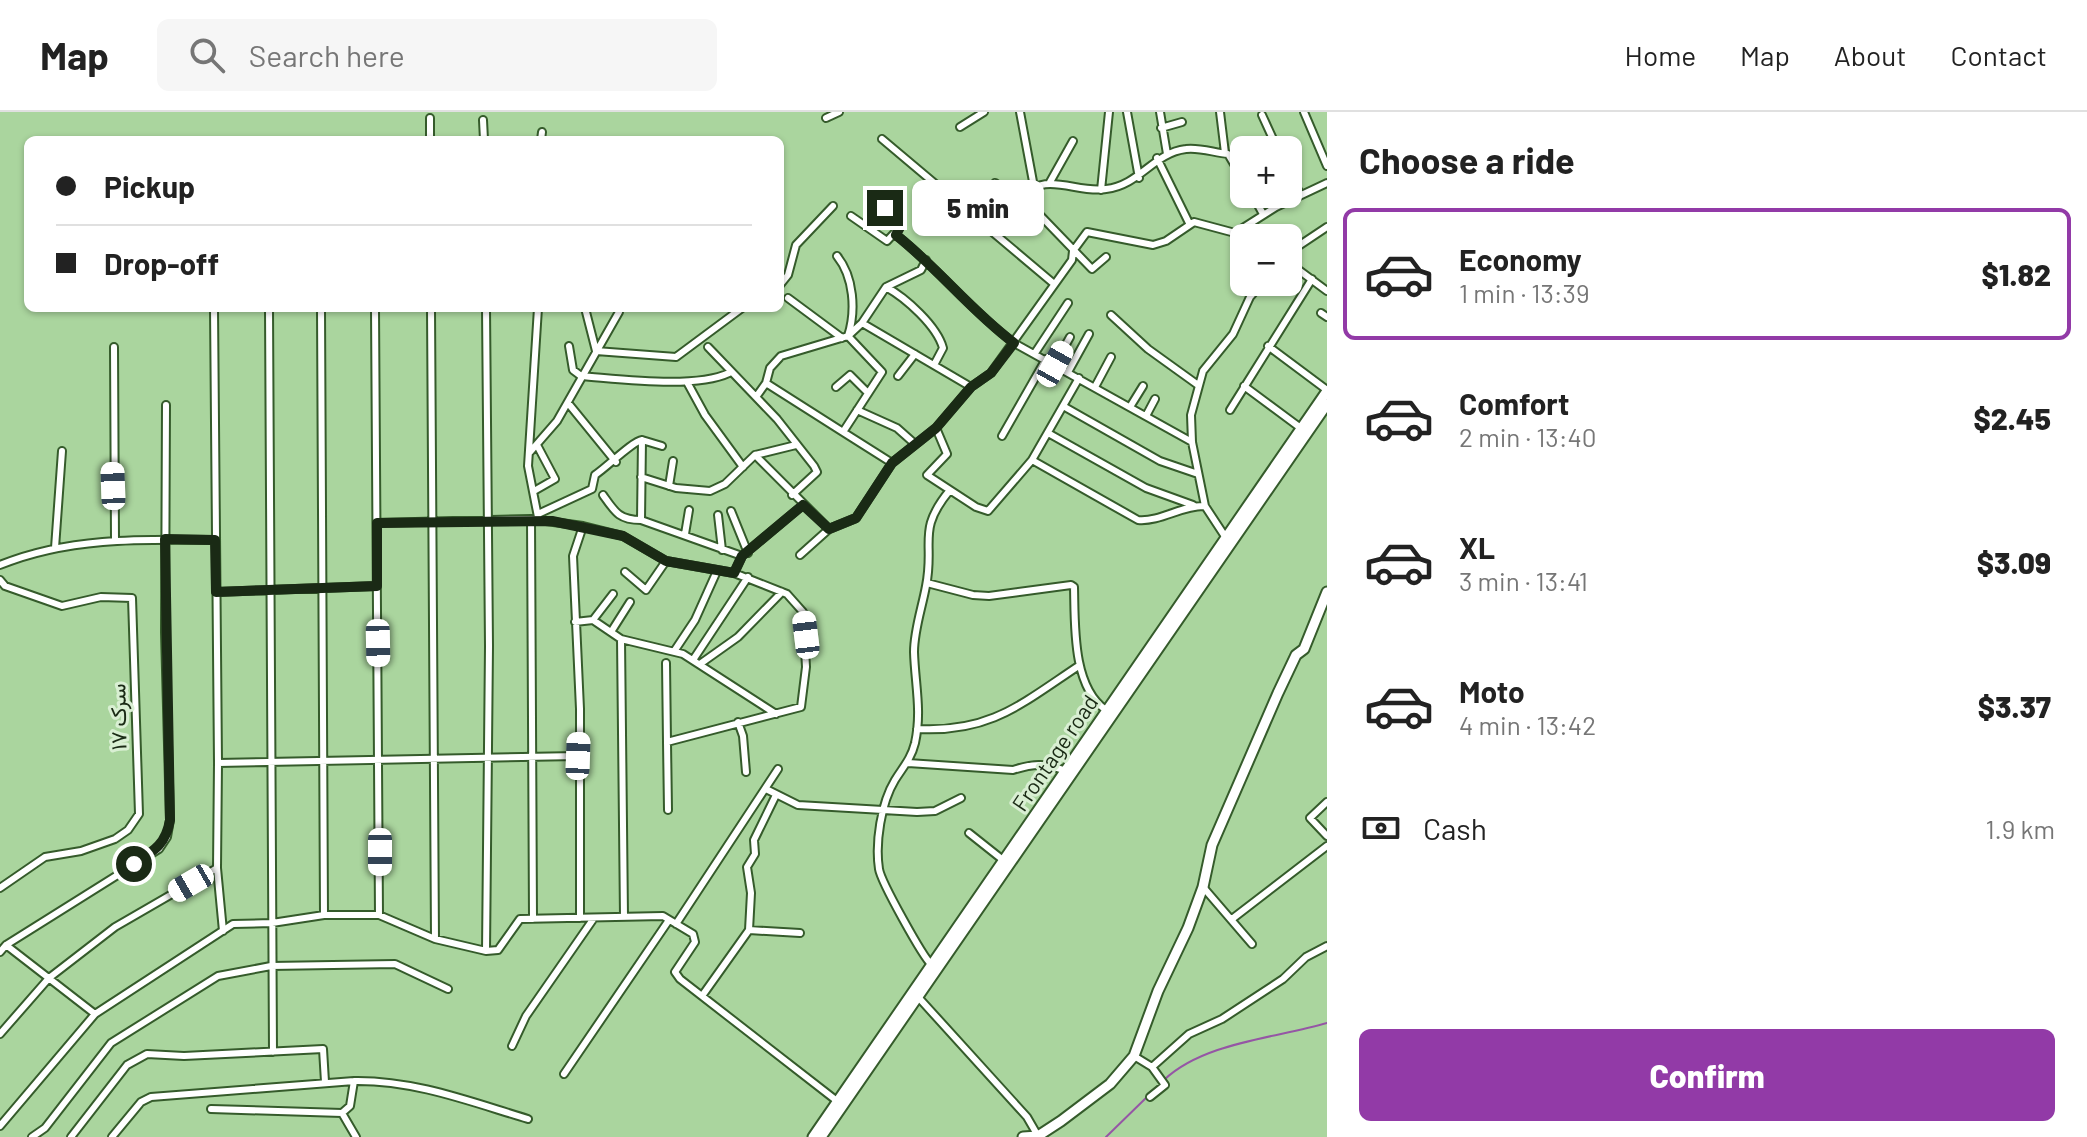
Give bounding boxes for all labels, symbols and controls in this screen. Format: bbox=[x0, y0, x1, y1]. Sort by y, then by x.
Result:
search box bbox=[157, 19, 717, 91]
text: Map bbox=[40, 32, 109, 78]
icon: search bbox=[185, 33, 229, 77]
text: Search here bbox=[249, 37, 405, 73]
text: Home bbox=[1625, 38, 1696, 72]
text: Map bbox=[1740, 38, 1790, 72]
text: About bbox=[1834, 38, 1906, 72]
text: Contact bbox=[1950, 38, 2047, 72]
map controls bbox=[1230, 136, 1302, 296]
button: + bbox=[1230, 136, 1302, 208]
text: Choose a ride bbox=[1359, 138, 1575, 181]
text: Pickup bbox=[104, 168, 195, 204]
callout: 5 min bbox=[913, 180, 1045, 236]
route end bbox=[867, 190, 903, 226]
text: 5 min bbox=[947, 192, 1009, 223]
button: − bbox=[1230, 224, 1302, 296]
icon: car bbox=[1363, 238, 1435, 310]
text: Economy bbox=[1459, 241, 1582, 277]
text: Drop-off bbox=[104, 245, 219, 281]
text: $1.82 bbox=[1982, 256, 2051, 292]
text: 1 min · 13:39 bbox=[1459, 277, 1590, 308]
car bbox=[1033, 337, 1077, 391]
icon: car bbox=[1363, 382, 1435, 454]
text: Comfort bbox=[1459, 385, 1569, 421]
text: $2.45 bbox=[1974, 400, 2051, 436]
text: 2 min · 13:40 bbox=[1459, 421, 1596, 452]
car bbox=[100, 462, 126, 510]
icon: car bbox=[1363, 526, 1435, 598]
text: XL bbox=[1459, 529, 1495, 565]
text: $3.09 bbox=[1977, 544, 2051, 580]
text: 3 min · 13:41 bbox=[1459, 565, 1588, 596]
car bbox=[791, 610, 821, 660]
car bbox=[366, 619, 390, 667]
icon: car bbox=[1363, 670, 1435, 742]
text: Moto bbox=[1459, 673, 1525, 709]
street label: سرک ۱۷ bbox=[103, 683, 133, 751]
text: $3.37 bbox=[1978, 688, 2051, 724]
street label: Frontage road bbox=[1006, 690, 1102, 815]
text: 4 min · 13:42 bbox=[1459, 709, 1596, 740]
car bbox=[565, 732, 591, 780]
icon: cash bbox=[1359, 806, 1403, 850]
text: Cash bbox=[1423, 810, 1487, 846]
text: 1.9 km bbox=[1985, 813, 2055, 844]
car bbox=[368, 828, 392, 876]
route start bbox=[116, 846, 152, 882]
car bbox=[164, 861, 218, 905]
button: Confirm bbox=[1359, 1029, 2055, 1121]

